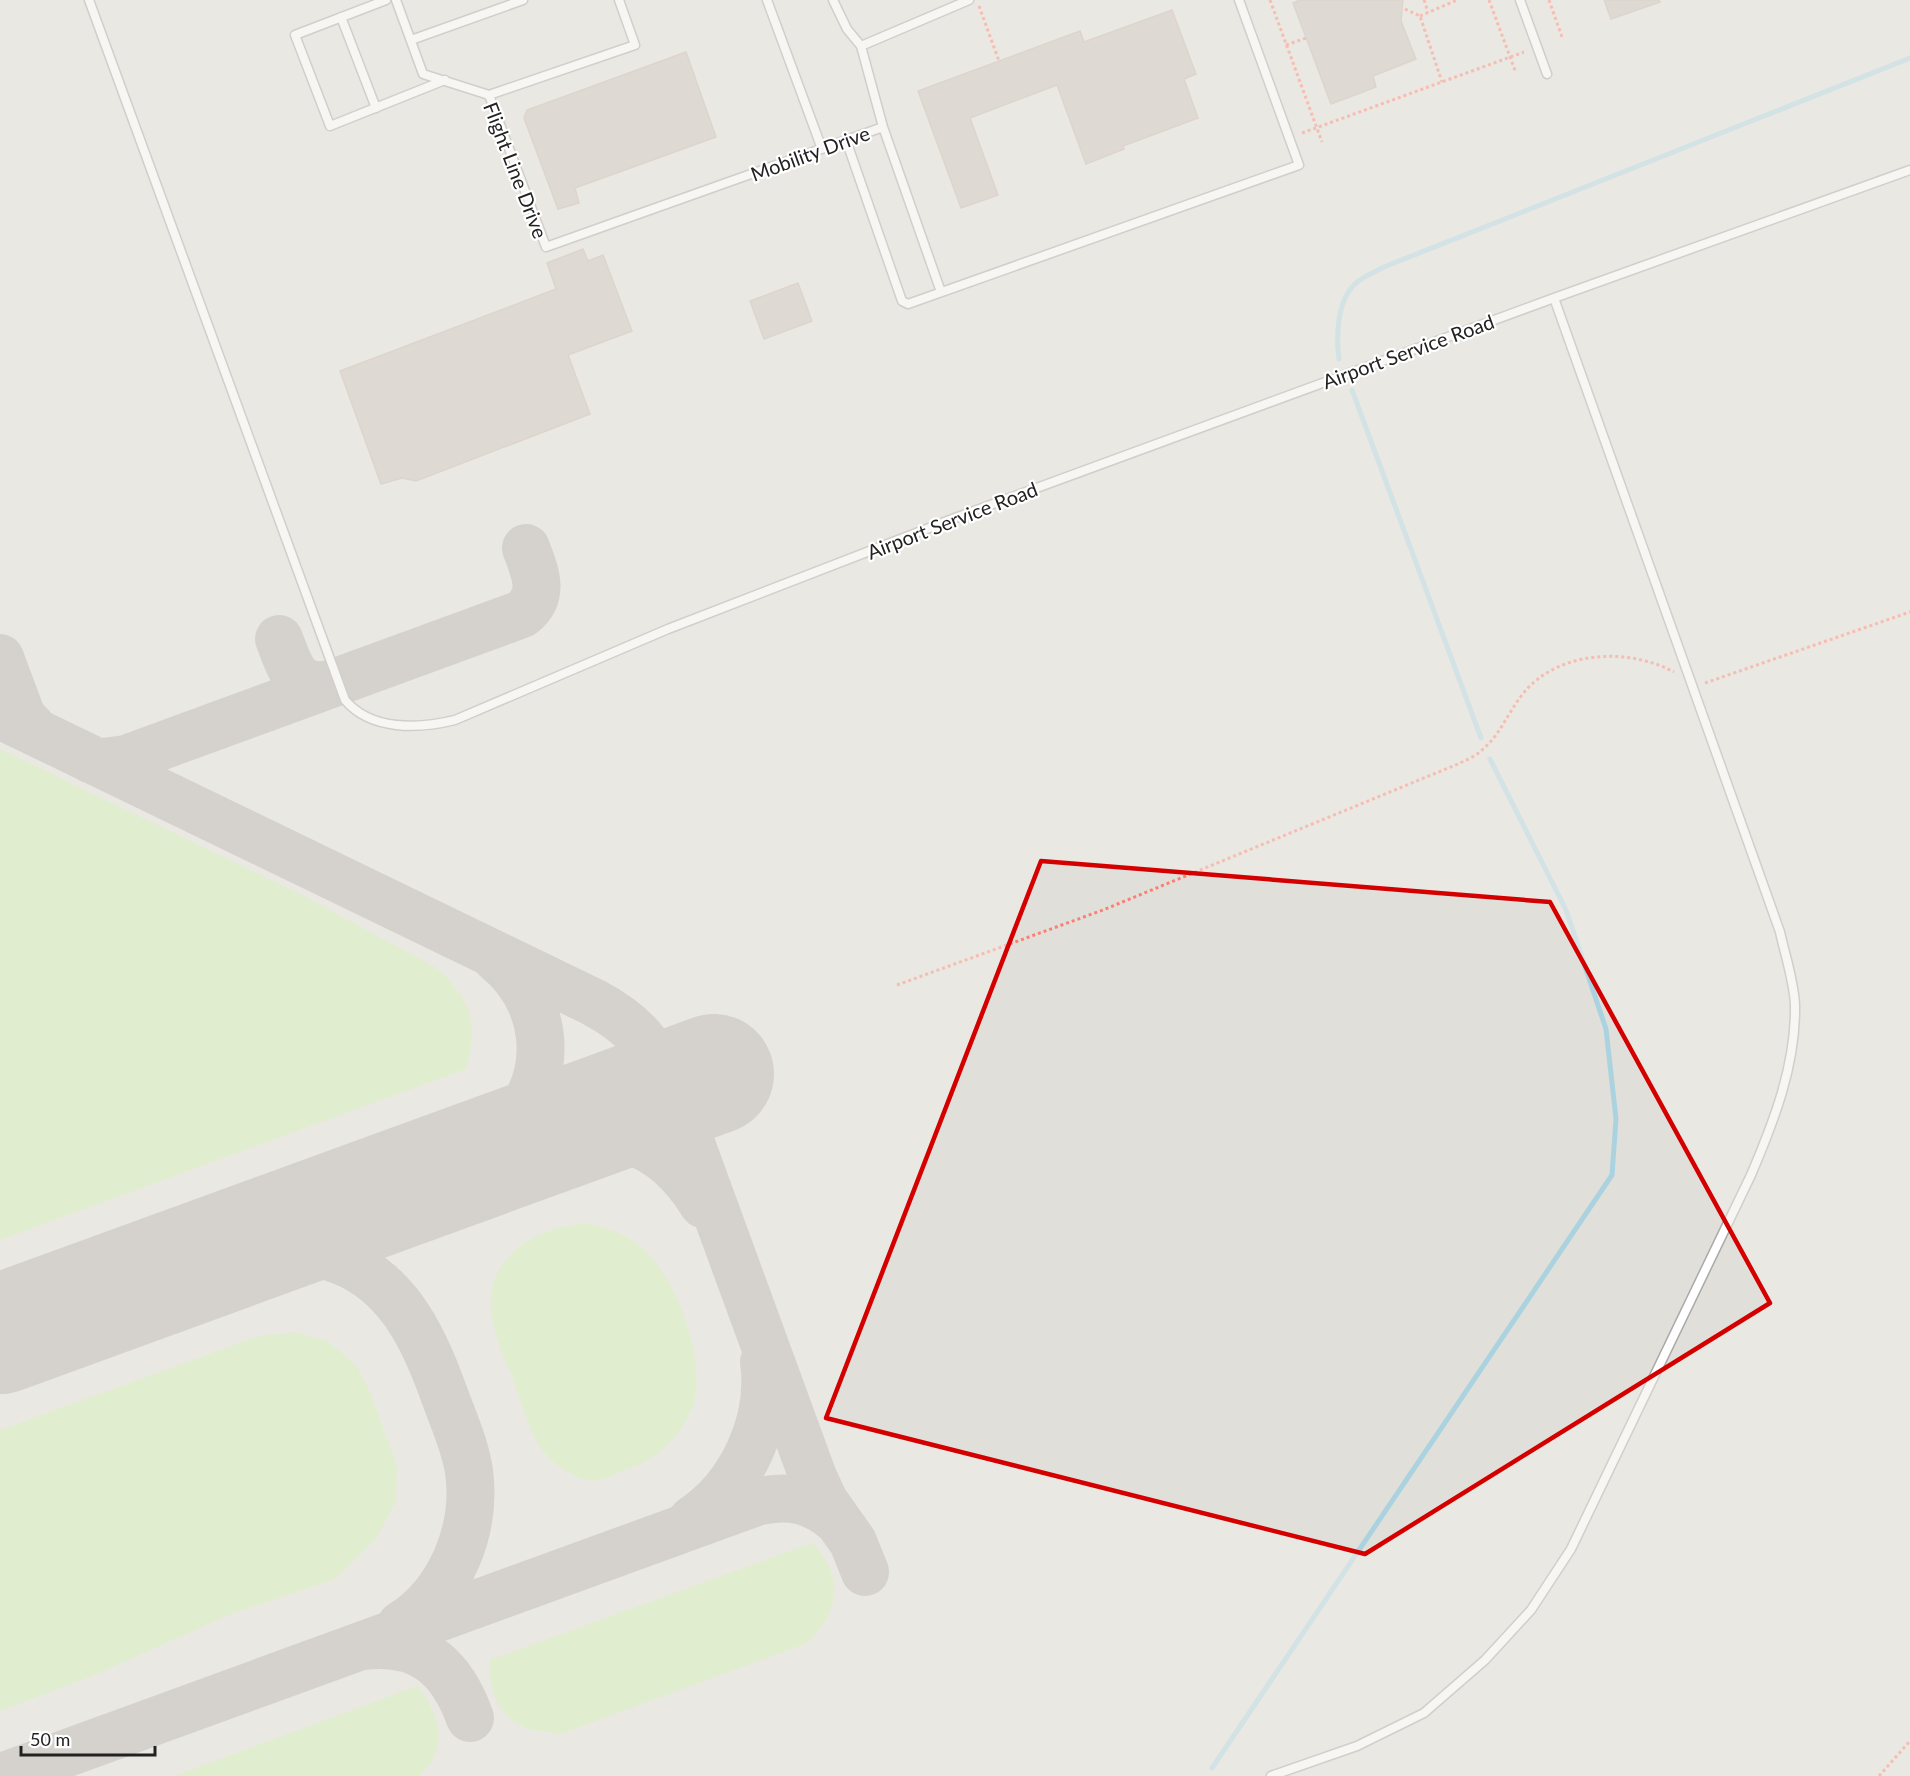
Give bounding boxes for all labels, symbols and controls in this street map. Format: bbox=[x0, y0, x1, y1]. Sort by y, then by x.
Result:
street label: Flight Line Drive bbox=[479, 99, 553, 241]
street label: Mobility Drive bbox=[747, 120, 873, 186]
street label: Airport Service Road bbox=[1319, 309, 1497, 393]
street label: Airport Service Road bbox=[863, 476, 1041, 564]
scale bar bbox=[21, 1719, 154, 1757]
text: 50 m bbox=[30, 1728, 70, 1750]

